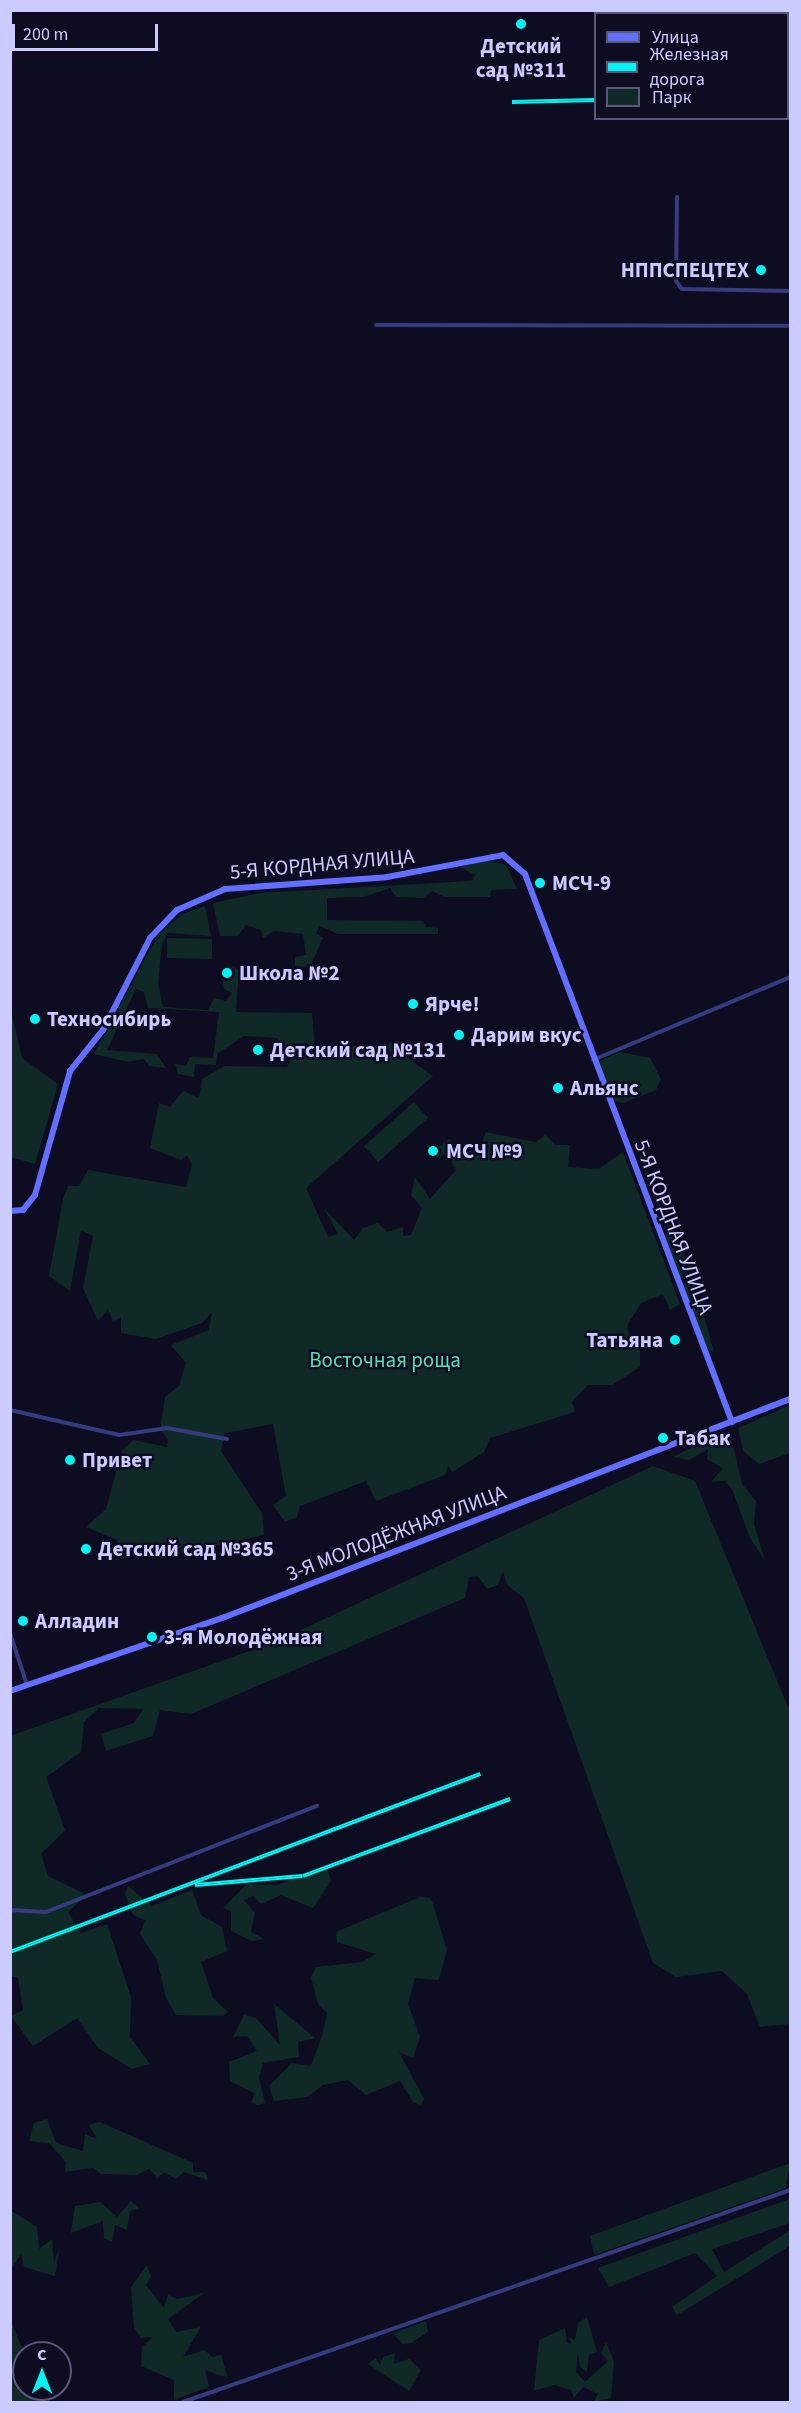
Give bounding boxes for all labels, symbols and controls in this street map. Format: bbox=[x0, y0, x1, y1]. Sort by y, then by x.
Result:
scale bar bbox=[15, 12, 160, 50]
legend bbox=[594, 12, 789, 120]
marker: Детский сад №311 bbox=[514, 17, 528, 31]
text: 200 m bbox=[23, 22, 68, 47]
text: Улица bbox=[652, 25, 699, 50]
place label: Детский сад №311 bbox=[476, 33, 566, 83]
text: Железная дорога bbox=[650, 42, 729, 92]
text: Парк bbox=[652, 85, 692, 110]
place label: НППСПЕЦТЕХ bbox=[621, 257, 749, 283]
marker: НППСПЕЦТЕХ bbox=[754, 263, 768, 277]
street label: 5-Я КОРДНАЯ УЛИЦА bbox=[229, 843, 415, 885]
place label: МСЧ-9 bbox=[552, 870, 611, 896]
marker: МСЧ-9 bbox=[533, 876, 547, 890]
place label: Школа №2 bbox=[239, 960, 339, 986]
marker: Школа №2 bbox=[220, 966, 234, 980]
place label: Ярче! bbox=[425, 991, 480, 1017]
marker: Ярче! bbox=[406, 997, 420, 1011]
place label: Техносибирь bbox=[47, 1006, 171, 1032]
marker: Техносибирь bbox=[28, 1012, 42, 1026]
place label: Дарим вкус bbox=[471, 1022, 582, 1048]
marker: Дарим вкус bbox=[452, 1028, 466, 1042]
place label: Детский сад №131 bbox=[270, 1037, 446, 1063]
marker: Детский сад №131 bbox=[251, 1043, 265, 1057]
place label: Альянс bbox=[570, 1075, 639, 1101]
marker: Альянс bbox=[551, 1081, 565, 1095]
street label: 5-Я КОРДНАЯ УЛИЦА bbox=[629, 1136, 719, 1318]
place label: МСЧ №9 bbox=[446, 1138, 523, 1164]
marker: МСЧ №9 bbox=[424, 1142, 442, 1160]
place label: Татьяна bbox=[586, 1327, 663, 1353]
marker: Татьяна bbox=[668, 1333, 682, 1347]
park label: Восточная роща bbox=[309, 1347, 461, 1373]
place label: Табак bbox=[675, 1425, 731, 1451]
marker: Табак bbox=[656, 1431, 670, 1445]
place label: Привет bbox=[82, 1447, 152, 1473]
marker: Привет bbox=[63, 1453, 77, 1467]
street label: 3-Я МОЛОДЁЖНАЯ УЛИЦА bbox=[283, 1479, 509, 1587]
place label: Детский сад №365 bbox=[98, 1536, 274, 1562]
marker: Детский сад №365 bbox=[79, 1542, 93, 1556]
place label: Алладин bbox=[35, 1608, 119, 1634]
marker: Алладин bbox=[16, 1614, 30, 1628]
place label: 3-я Молодёжная bbox=[164, 1624, 323, 1650]
marker: 3-я Молодёжная bbox=[145, 1630, 159, 1644]
north arrow bbox=[12, 2341, 72, 2401]
text: С bbox=[37, 2344, 47, 2366]

